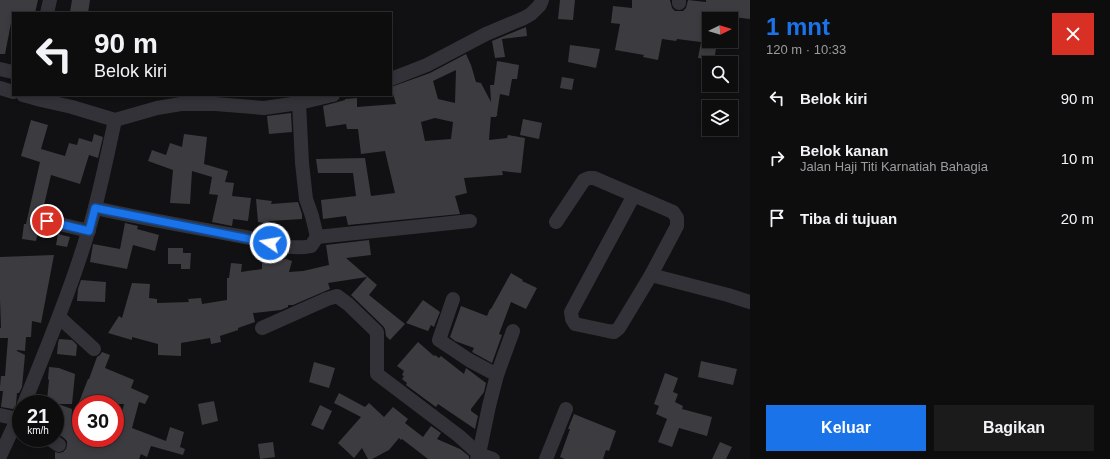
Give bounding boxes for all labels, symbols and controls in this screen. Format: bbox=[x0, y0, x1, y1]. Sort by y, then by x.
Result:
north arrow bbox=[702, 12, 738, 48]
map controls bbox=[702, 12, 738, 136]
text: 1 mnt bbox=[766, 13, 830, 40]
button: close bbox=[1052, 13, 1094, 55]
icon: left bbox=[28, 28, 80, 80]
text: 90 m bbox=[94, 28, 158, 59]
text: 120 m · 10:33 bbox=[766, 42, 846, 57]
button: search bbox=[702, 56, 738, 92]
text: Belok kiri bbox=[94, 61, 167, 81]
icon: left bbox=[766, 87, 788, 109]
text: Belok kiri bbox=[800, 90, 868, 107]
text: 90 m bbox=[1061, 90, 1094, 107]
button: layers bbox=[702, 100, 738, 136]
text: Belok kanan bbox=[800, 142, 888, 159]
icon: right bbox=[766, 147, 788, 169]
text: 10 m bbox=[1061, 150, 1094, 167]
text: Jalan Haji Titi Karnatiah Bahagia bbox=[800, 159, 988, 174]
pin bbox=[30, 204, 64, 238]
icon: arrive bbox=[766, 207, 788, 229]
icon: arrive bbox=[36, 210, 58, 232]
text: Tiba di tujuan bbox=[800, 210, 897, 227]
text: 20 m bbox=[1061, 210, 1094, 227]
position arrow bbox=[249, 222, 291, 264]
speed limit sign: 30 bbox=[72, 395, 124, 447]
text: 21 bbox=[27, 405, 49, 427]
button: Keluar bbox=[766, 405, 926, 451]
button: Bagikan bbox=[934, 405, 1094, 451]
text: km/h bbox=[27, 425, 49, 436]

